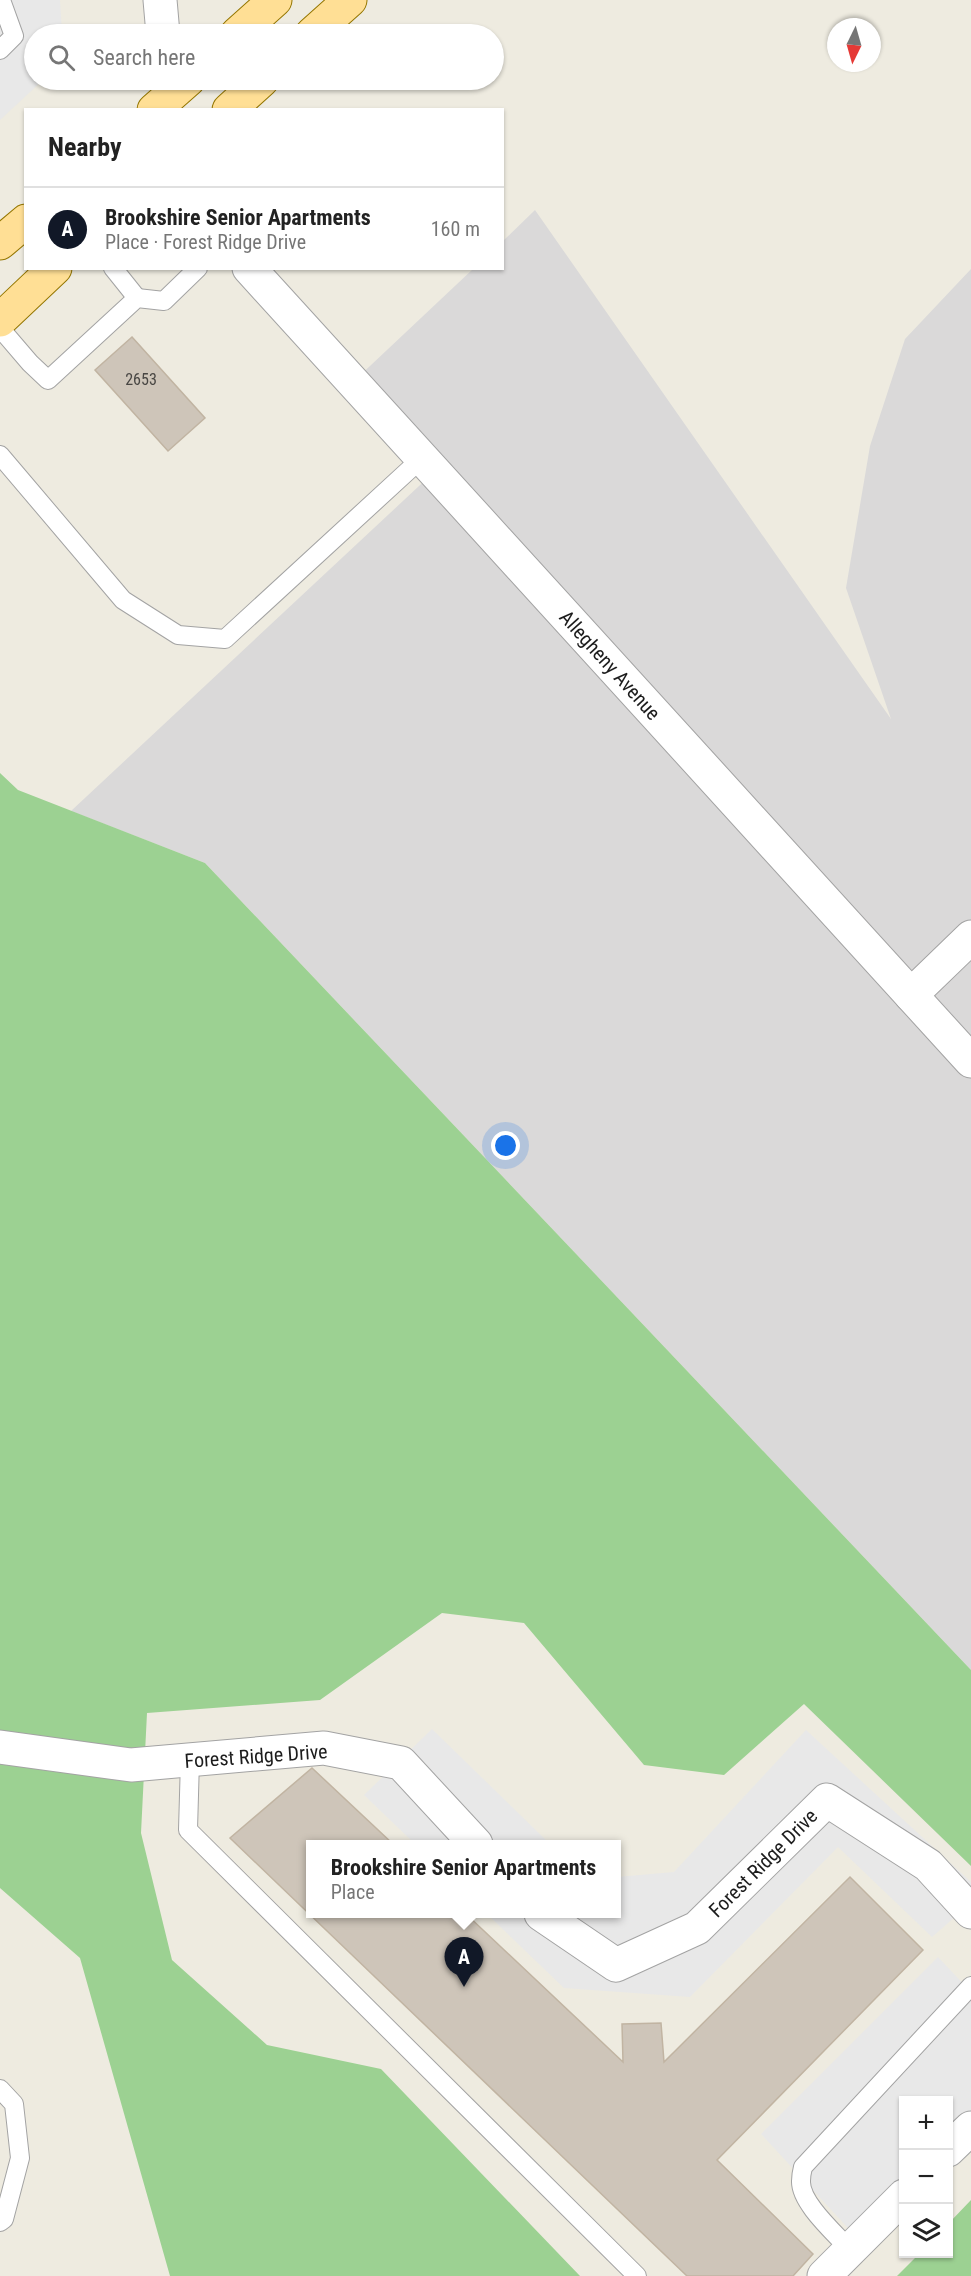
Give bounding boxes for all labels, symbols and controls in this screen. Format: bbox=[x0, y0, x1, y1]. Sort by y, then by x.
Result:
north arrow bbox=[827, 18, 881, 72]
search box bbox=[24, 24, 504, 90]
icon: search bbox=[45, 41, 78, 74]
text: Search here bbox=[93, 45, 195, 70]
text: Nearby bbox=[48, 132, 122, 162]
text: Brookshire Senior Apartments bbox=[105, 205, 371, 230]
text: A bbox=[62, 217, 73, 241]
text: 160 m bbox=[431, 217, 480, 241]
text: Place · Forest Ridge Drive bbox=[105, 230, 306, 254]
house number: 2653 bbox=[125, 370, 157, 389]
street label: Allegheny Avenue bbox=[555, 605, 665, 725]
your location bbox=[491, 1131, 520, 1160]
street label: Forest Ridge Drive bbox=[184, 1739, 328, 1773]
street label: Forest Ridge Drive bbox=[704, 1804, 822, 1922]
popup bbox=[306, 1840, 621, 1918]
text: Brookshire Senior Apartments bbox=[331, 1855, 596, 1880]
text: Place bbox=[331, 1880, 375, 1904]
pin: A bbox=[444, 1938, 484, 1987]
map controls bbox=[899, 2096, 953, 2258]
button: + bbox=[899, 2096, 953, 2150]
button: − bbox=[899, 2150, 953, 2204]
button: layers bbox=[899, 2204, 953, 2258]

